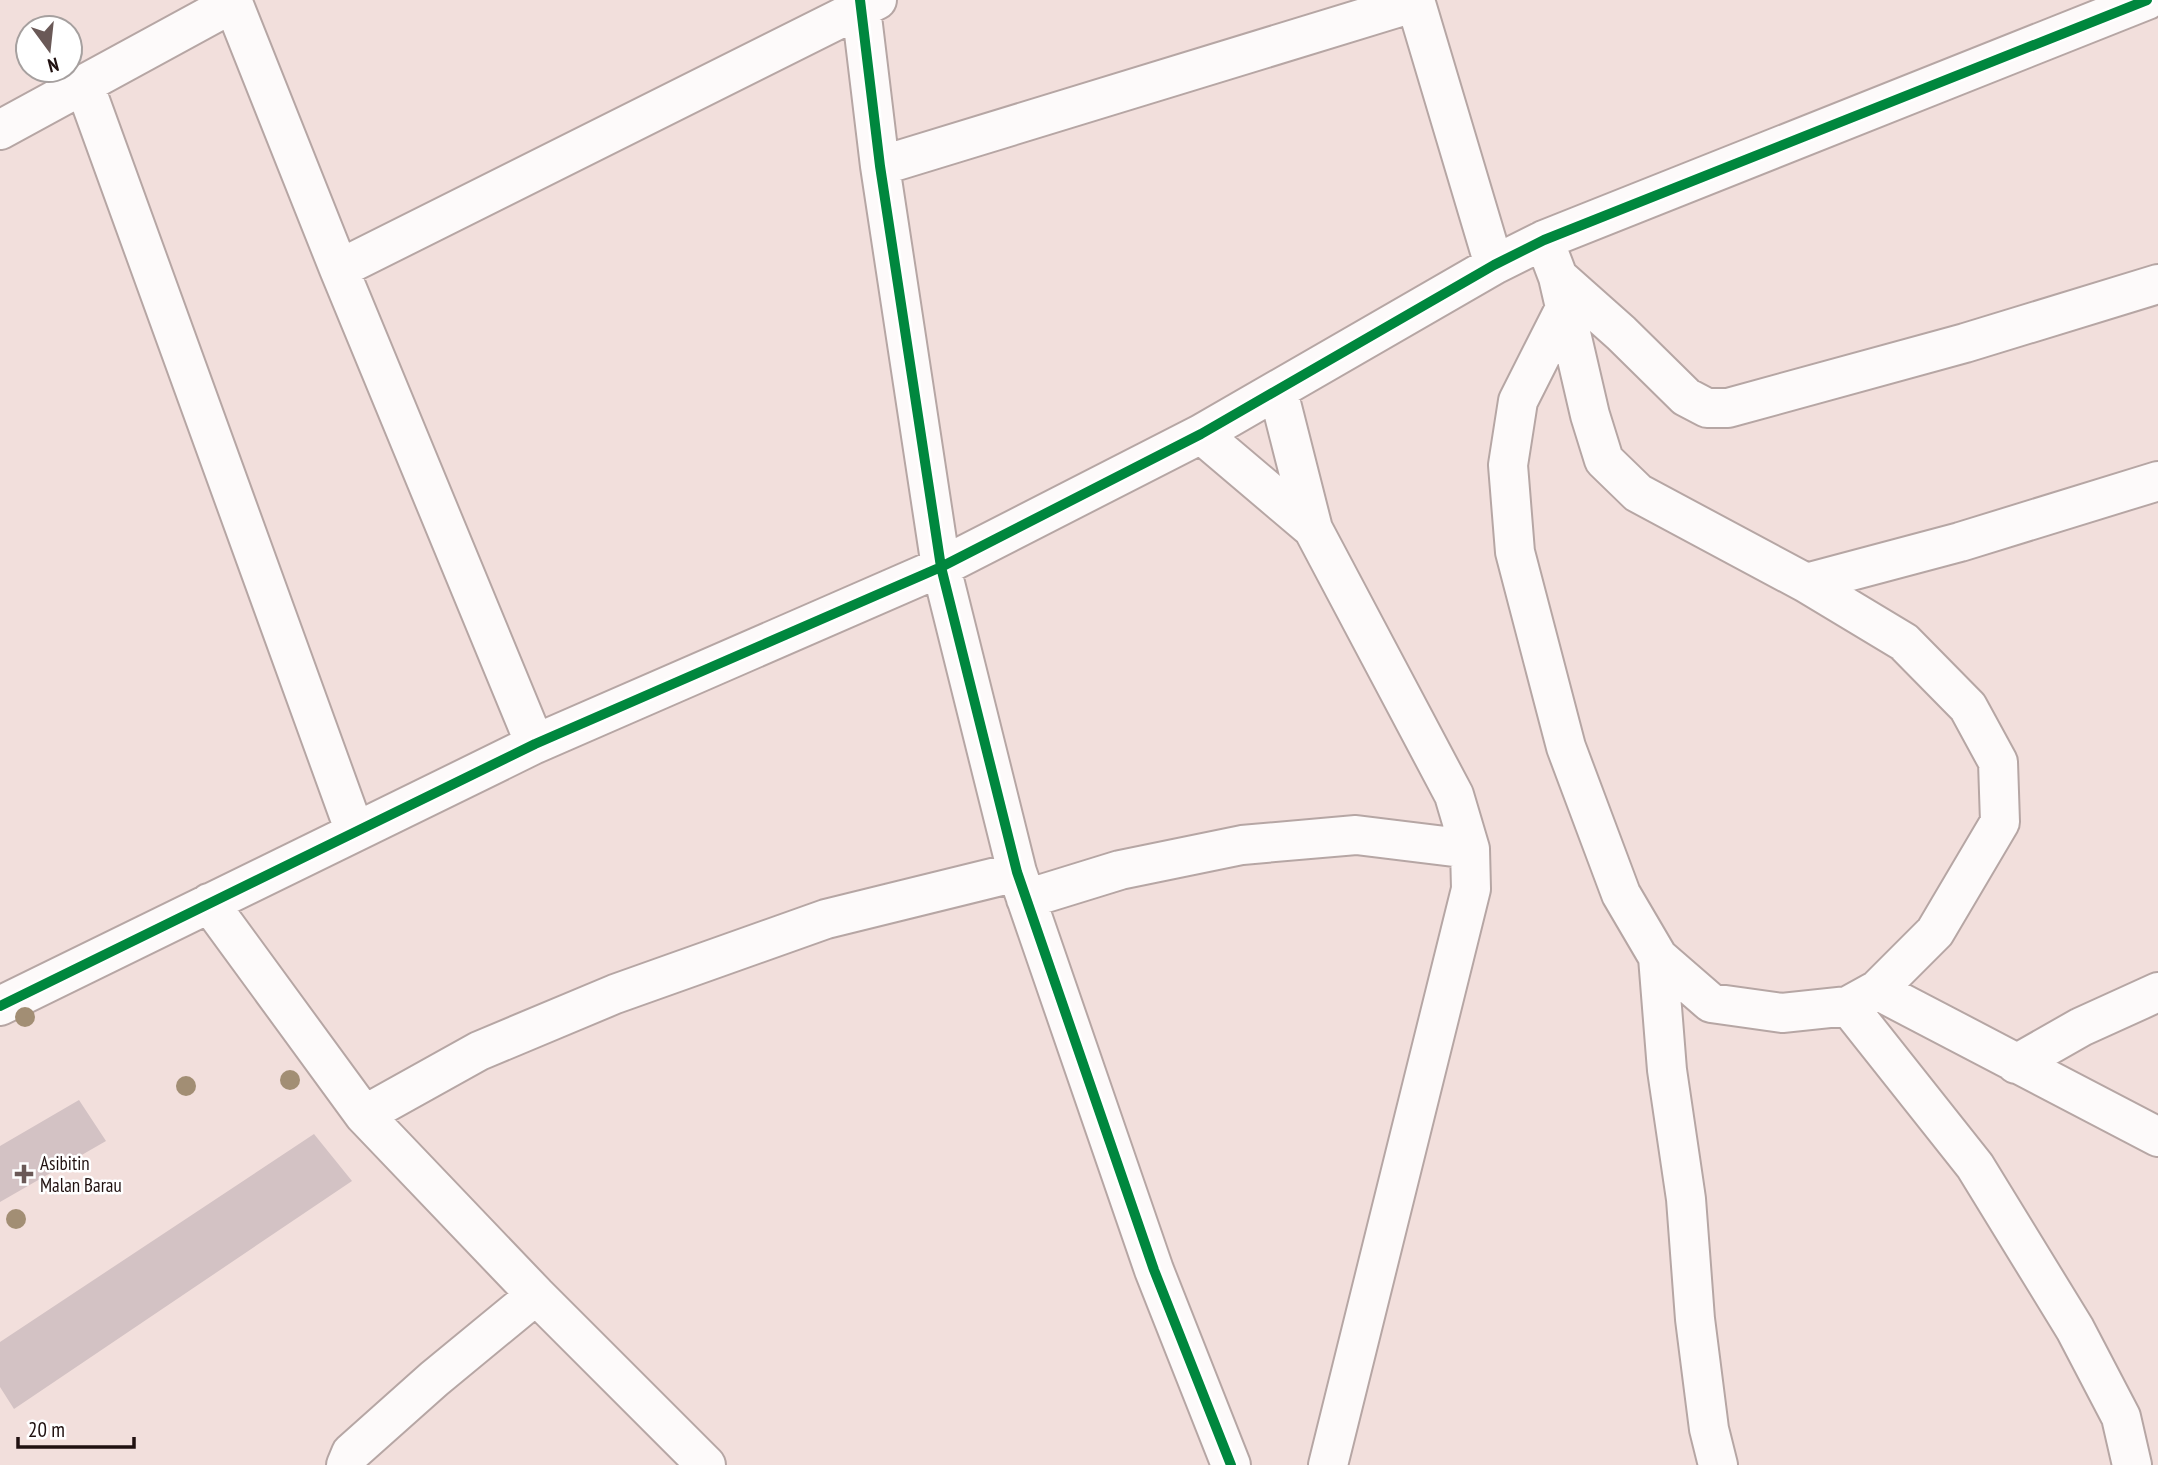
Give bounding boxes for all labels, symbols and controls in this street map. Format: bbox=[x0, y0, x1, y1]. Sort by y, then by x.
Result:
north arrow bbox=[14, 14, 84, 84]
text: N bbox=[45, 53, 61, 78]
place label: Asibitin Malan Barau bbox=[40, 1151, 122, 1197]
marker: Asibitin Malan Barau bbox=[14, 1164, 34, 1184]
scale bar bbox=[18, 1406, 133, 1450]
text: 20 m bbox=[28, 1416, 65, 1443]

